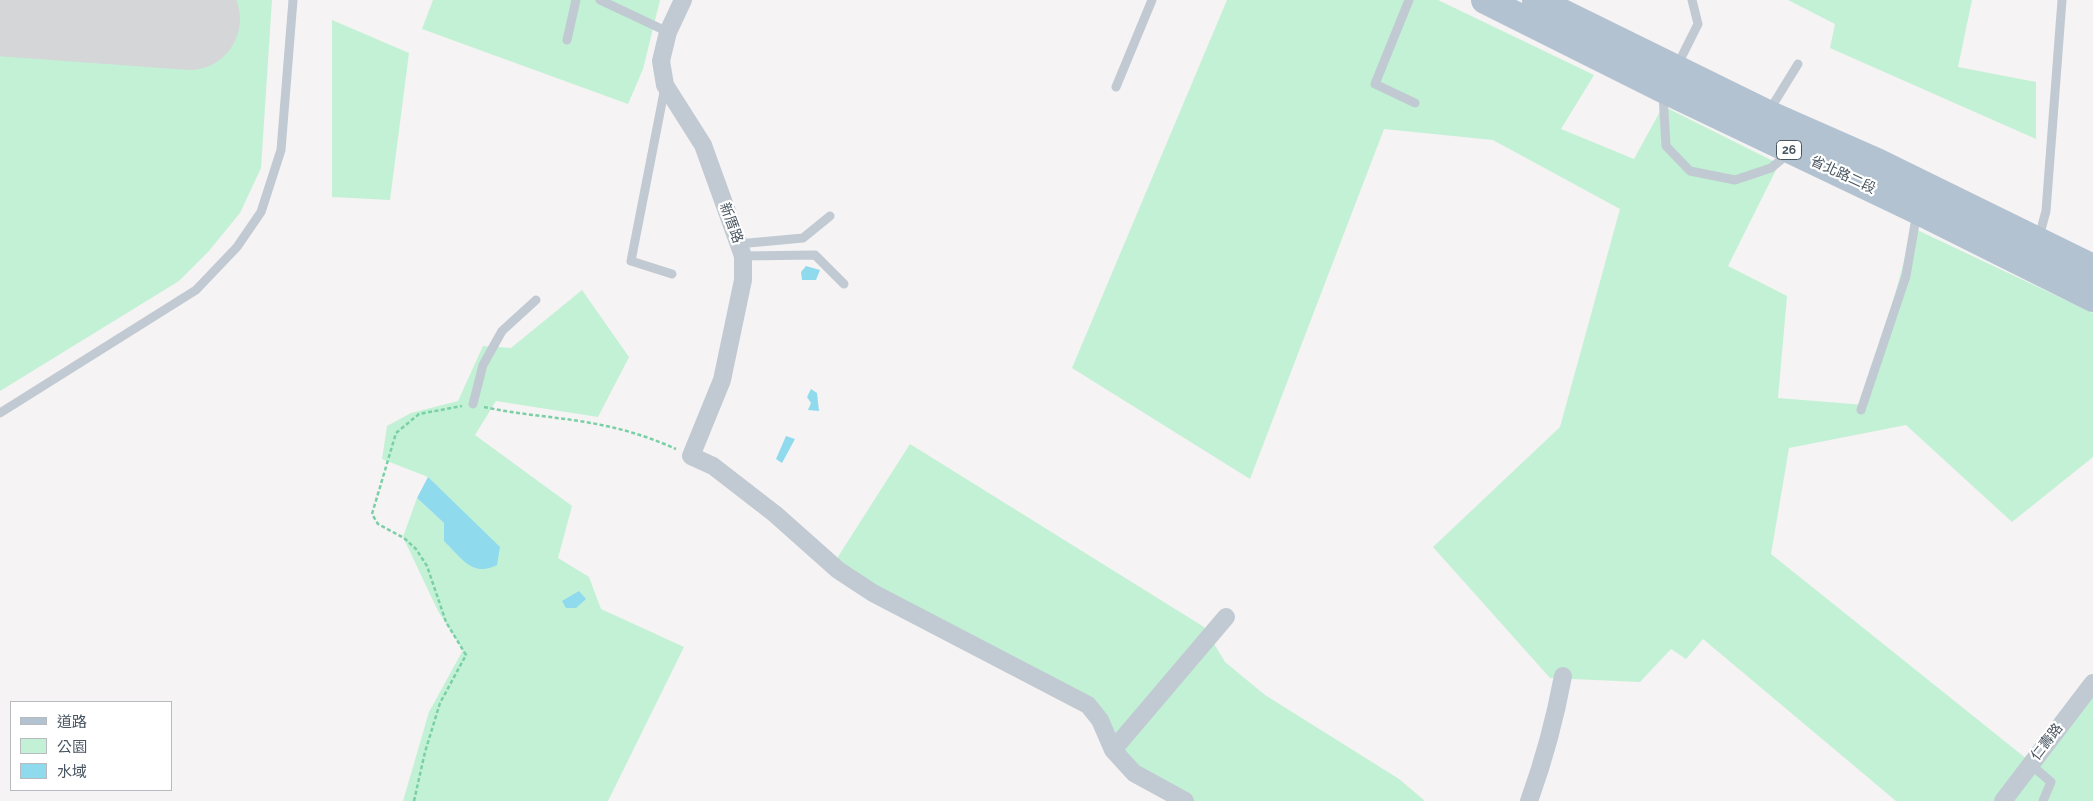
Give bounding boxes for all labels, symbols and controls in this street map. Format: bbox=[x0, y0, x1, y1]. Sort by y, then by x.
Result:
road number: 26 bbox=[1776, 140, 1802, 160]
street label: 省北路二段 bbox=[1808, 153, 1878, 197]
street label: 新厝路 bbox=[716, 200, 746, 246]
legend bbox=[10, 701, 172, 791]
text: 道路 bbox=[57, 713, 87, 731]
street label: 仁壽路 bbox=[2027, 720, 2067, 764]
text: 公園 bbox=[57, 738, 87, 756]
text: 水域 bbox=[57, 763, 87, 781]

